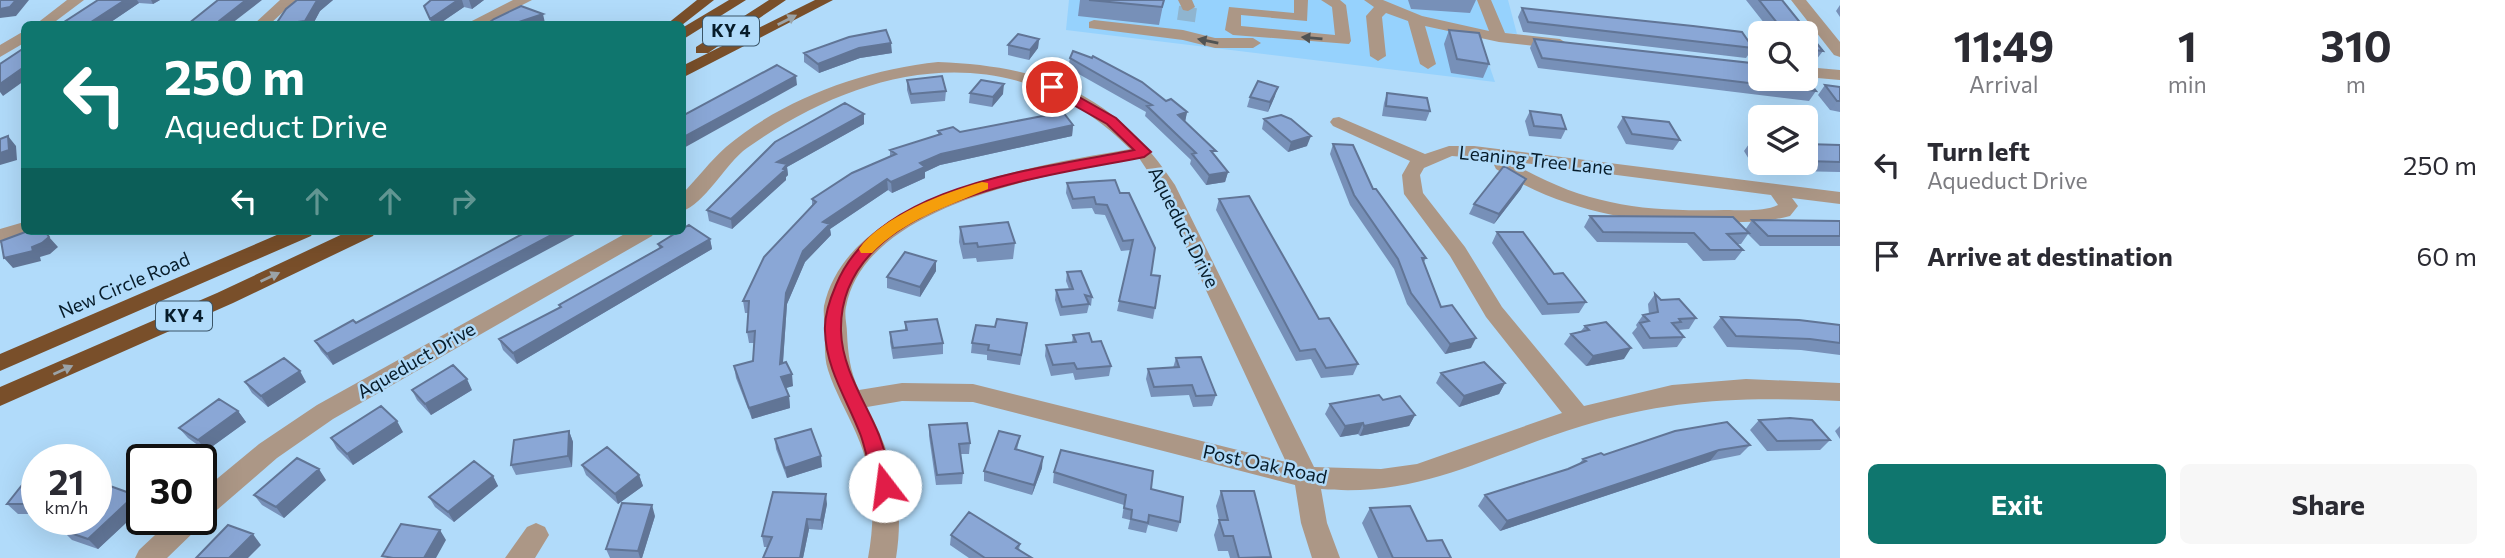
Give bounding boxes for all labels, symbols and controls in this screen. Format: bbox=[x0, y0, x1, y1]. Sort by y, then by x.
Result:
one-way arrow bbox=[777, 14, 797, 25]
road number: KY 4 bbox=[703, 16, 759, 46]
text: 11:49 bbox=[1953, 19, 2054, 71]
text: 1 bbox=[2178, 19, 2197, 71]
text: 310 bbox=[2320, 19, 2392, 71]
map controls bbox=[1748, 21, 1818, 175]
button: search bbox=[1748, 21, 1818, 91]
one-way arrow bbox=[1301, 32, 1323, 43]
one-way arrow bbox=[1197, 35, 1219, 46]
text: 250 m bbox=[164, 45, 305, 105]
icon: left bbox=[49, 49, 140, 140]
pin bbox=[1022, 57, 1082, 117]
icon: arrive bbox=[1033, 68, 1071, 106]
text: Arrival bbox=[1969, 70, 2039, 98]
text: min bbox=[2168, 70, 2207, 98]
text: m bbox=[2346, 70, 2366, 98]
text: Aqueduct Drive bbox=[164, 105, 388, 145]
button: layers bbox=[1748, 105, 1818, 175]
text: Turn left bbox=[1927, 135, 2030, 166]
street label: Leaning Tree Lane bbox=[1458, 140, 1614, 179]
icon: left bbox=[1868, 146, 1906, 184]
text: 250 m bbox=[2403, 149, 2477, 180]
street label: Aqueduct Drive bbox=[1144, 162, 1225, 291]
text: Aqueduct Drive bbox=[1927, 166, 2088, 194]
icon: left bbox=[225, 182, 263, 220]
icon: ahead bbox=[298, 182, 336, 220]
icon: ahead bbox=[371, 182, 409, 220]
icon: right bbox=[444, 182, 482, 220]
icon: arrive bbox=[1868, 237, 1906, 275]
text: Arrive at destination bbox=[1927, 240, 2173, 271]
text: 60 m bbox=[2417, 240, 2477, 271]
street label: New Circle Road bbox=[55, 247, 193, 323]
one-way arrow bbox=[260, 271, 280, 282]
road number: KY 4 bbox=[156, 302, 212, 330]
street label: Aqueduct Drive bbox=[353, 316, 479, 403]
one-way arrow bbox=[52, 364, 73, 375]
street label: Post Oak Road bbox=[1201, 439, 1329, 488]
speed limit sign: 30 bbox=[126, 444, 217, 535]
position arrow bbox=[848, 449, 922, 523]
text: 21 bbox=[49, 459, 84, 502]
button: Exit bbox=[1868, 464, 2166, 544]
button: Share bbox=[2180, 464, 2477, 544]
text: km/h bbox=[45, 496, 88, 518]

